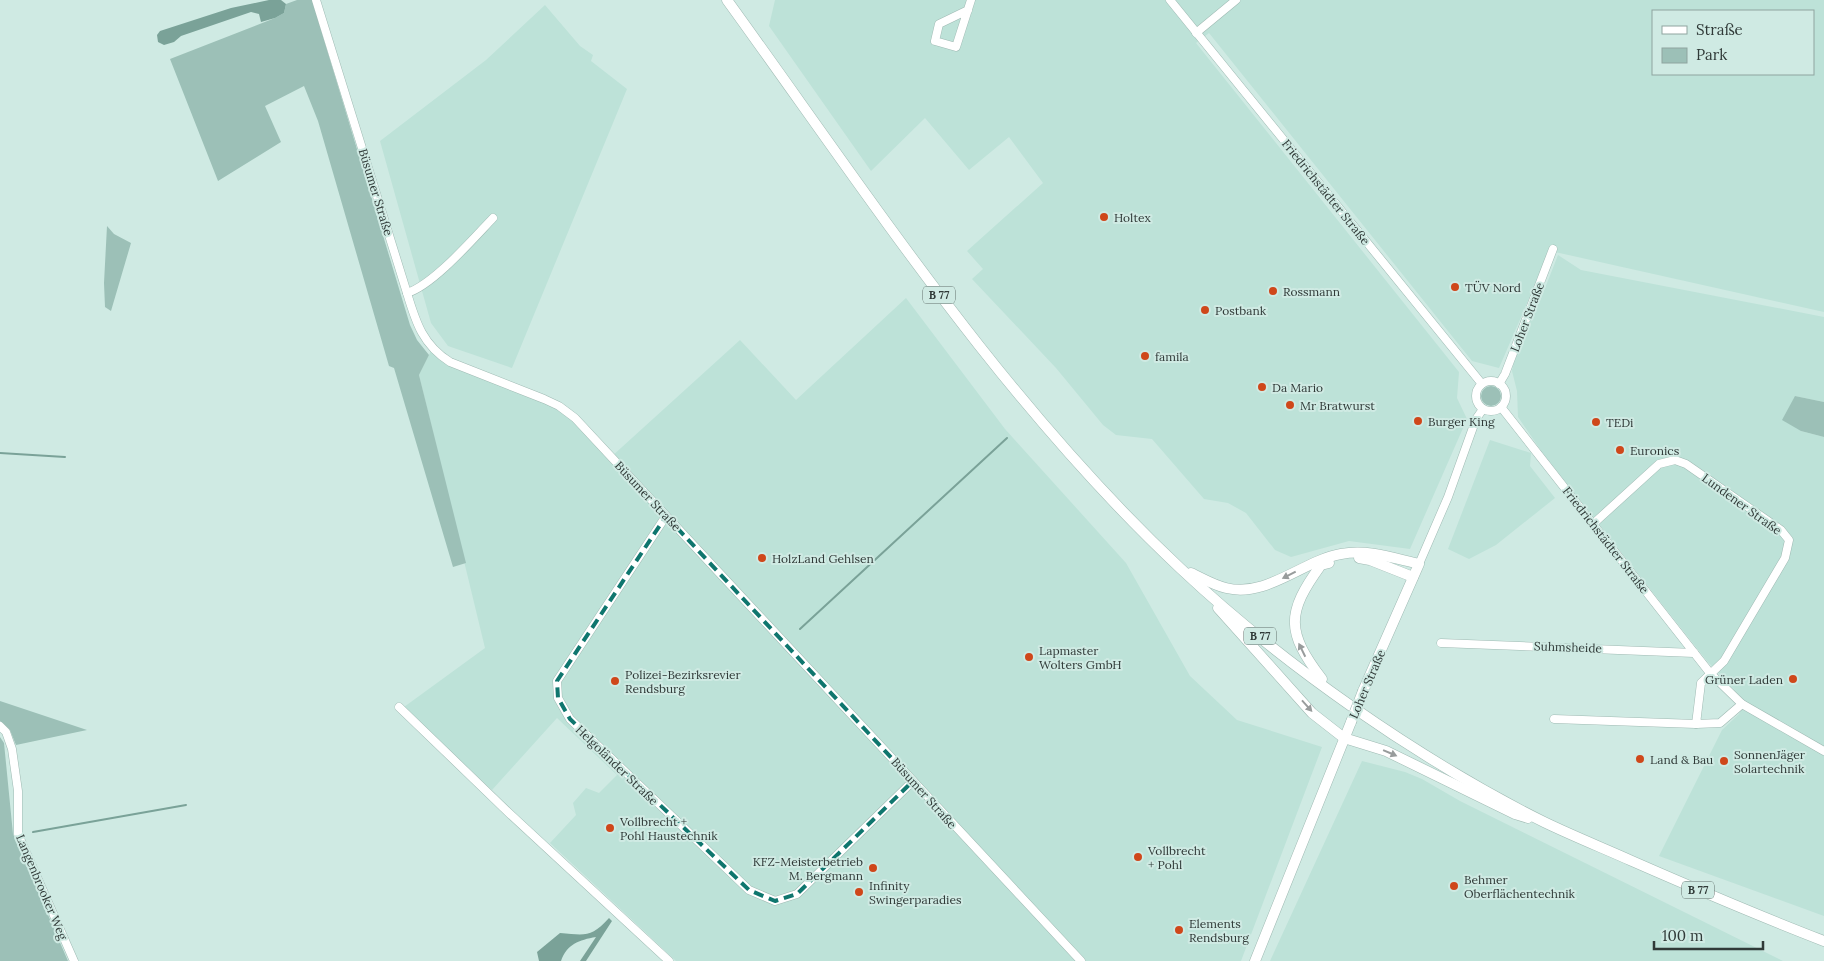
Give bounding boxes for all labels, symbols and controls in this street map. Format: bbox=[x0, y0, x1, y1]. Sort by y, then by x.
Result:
legend bbox=[1652, 10, 1814, 75]
text: Straße bbox=[1696, 20, 1743, 39]
text: Park bbox=[1696, 45, 1727, 64]
street label: Friedrichstädter Straße bbox=[1279, 136, 1373, 248]
street label: Büsumer Straße bbox=[356, 147, 397, 238]
place label: Holtex bbox=[1114, 210, 1151, 225]
marker: Holtex bbox=[1098, 211, 1110, 223]
place label: TÜV Nord bbox=[1465, 280, 1521, 295]
street label: Loher Straße bbox=[1507, 280, 1547, 354]
marker: TÜV Nord bbox=[1449, 281, 1461, 293]
place label: Rossmann bbox=[1283, 284, 1340, 299]
marker: Rossmann bbox=[1267, 285, 1279, 297]
road number: B 77 bbox=[923, 286, 955, 304]
place label: Postbank bbox=[1215, 303, 1267, 318]
marker: Postbank bbox=[1199, 304, 1211, 316]
place label: famila bbox=[1155, 349, 1189, 364]
marker: famila bbox=[1139, 350, 1151, 362]
place label: Da Mario bbox=[1272, 380, 1323, 395]
marker: Da Mario bbox=[1256, 381, 1268, 393]
place label: Mr Bratwurst bbox=[1300, 398, 1375, 413]
marker: Mr Bratwurst bbox=[1284, 399, 1296, 411]
place label: Burger King bbox=[1428, 414, 1495, 429]
marker: Burger King bbox=[1412, 415, 1424, 427]
place label: TEDi bbox=[1606, 415, 1633, 430]
marker: TEDi bbox=[1590, 416, 1602, 428]
place label: Euronics bbox=[1630, 443, 1680, 458]
marker: Euronics bbox=[1614, 444, 1626, 456]
street label: Büsumer Straße bbox=[612, 458, 685, 534]
street label: Lundener Straße bbox=[1699, 470, 1785, 538]
street label: Friedrichstädter Straße bbox=[1560, 484, 1653, 597]
place label: HolzLand Gehlsen bbox=[772, 551, 874, 566]
marker: HolzLand Gehlsen bbox=[756, 552, 768, 564]
one-way arrow bbox=[1282, 571, 1296, 579]
road number: B 77 bbox=[1244, 628, 1276, 644]
street label: Suhmsheide bbox=[1534, 638, 1603, 656]
place label: Lapmaster Wolters GmbH bbox=[1039, 643, 1122, 672]
one-way arrow bbox=[1298, 643, 1307, 658]
street label: Loher Straße bbox=[1346, 647, 1388, 721]
marker: Lapmaster Wolters GmbH bbox=[1023, 651, 1035, 663]
place label: Polizei-Bezirksrevier Rendsburg bbox=[625, 667, 742, 696]
place label: Grüner Laden bbox=[1705, 672, 1783, 687]
marker: Grüner Laden bbox=[1787, 673, 1799, 685]
marker: Polizei-Bezirksrevier Rendsburg bbox=[609, 675, 621, 687]
one-way arrow bbox=[1301, 700, 1312, 713]
street label: Helgoländer Straße bbox=[573, 722, 662, 808]
place label: SonnenJäger Solartechnik bbox=[1734, 747, 1806, 776]
one-way arrow bbox=[1383, 749, 1397, 757]
place label: Land & Bau bbox=[1650, 752, 1713, 767]
marker: Land & Bau bbox=[1634, 753, 1646, 765]
street label: Büsumer Straße bbox=[888, 754, 960, 832]
marker: SonnenJäger Solartechnik bbox=[1718, 755, 1730, 767]
place label: Vollbrecht + Pohl Haustechnik bbox=[619, 814, 718, 843]
marker: Vollbrecht + Pohl Haustechnik bbox=[604, 822, 616, 834]
street label: Langenbrooker Weg bbox=[13, 832, 71, 942]
place label: Vollbrecht + Pohl bbox=[1147, 843, 1206, 872]
marker: Vollbrecht + Pohl bbox=[1132, 851, 1144, 863]
place label: KFZ-Meisterbetrieb M. Bergmann bbox=[753, 854, 863, 883]
marker: KFZ-Meisterbetrieb M. Bergmann bbox=[867, 862, 879, 874]
place label: Behmer Oberflächentechnik bbox=[1464, 872, 1576, 901]
place label: Infinity Swingerparadies bbox=[869, 878, 962, 907]
marker: Behmer Oberflächentechnik bbox=[1448, 880, 1460, 892]
road number: B 77 bbox=[1682, 882, 1714, 898]
marker: Infinity Swingerparadies bbox=[853, 886, 865, 898]
place label: Elements Rendsburg bbox=[1189, 916, 1249, 945]
scale bar bbox=[1654, 918, 1763, 950]
marker: Elements Rendsburg bbox=[1173, 924, 1185, 936]
text: 100 m bbox=[1662, 926, 1703, 945]

